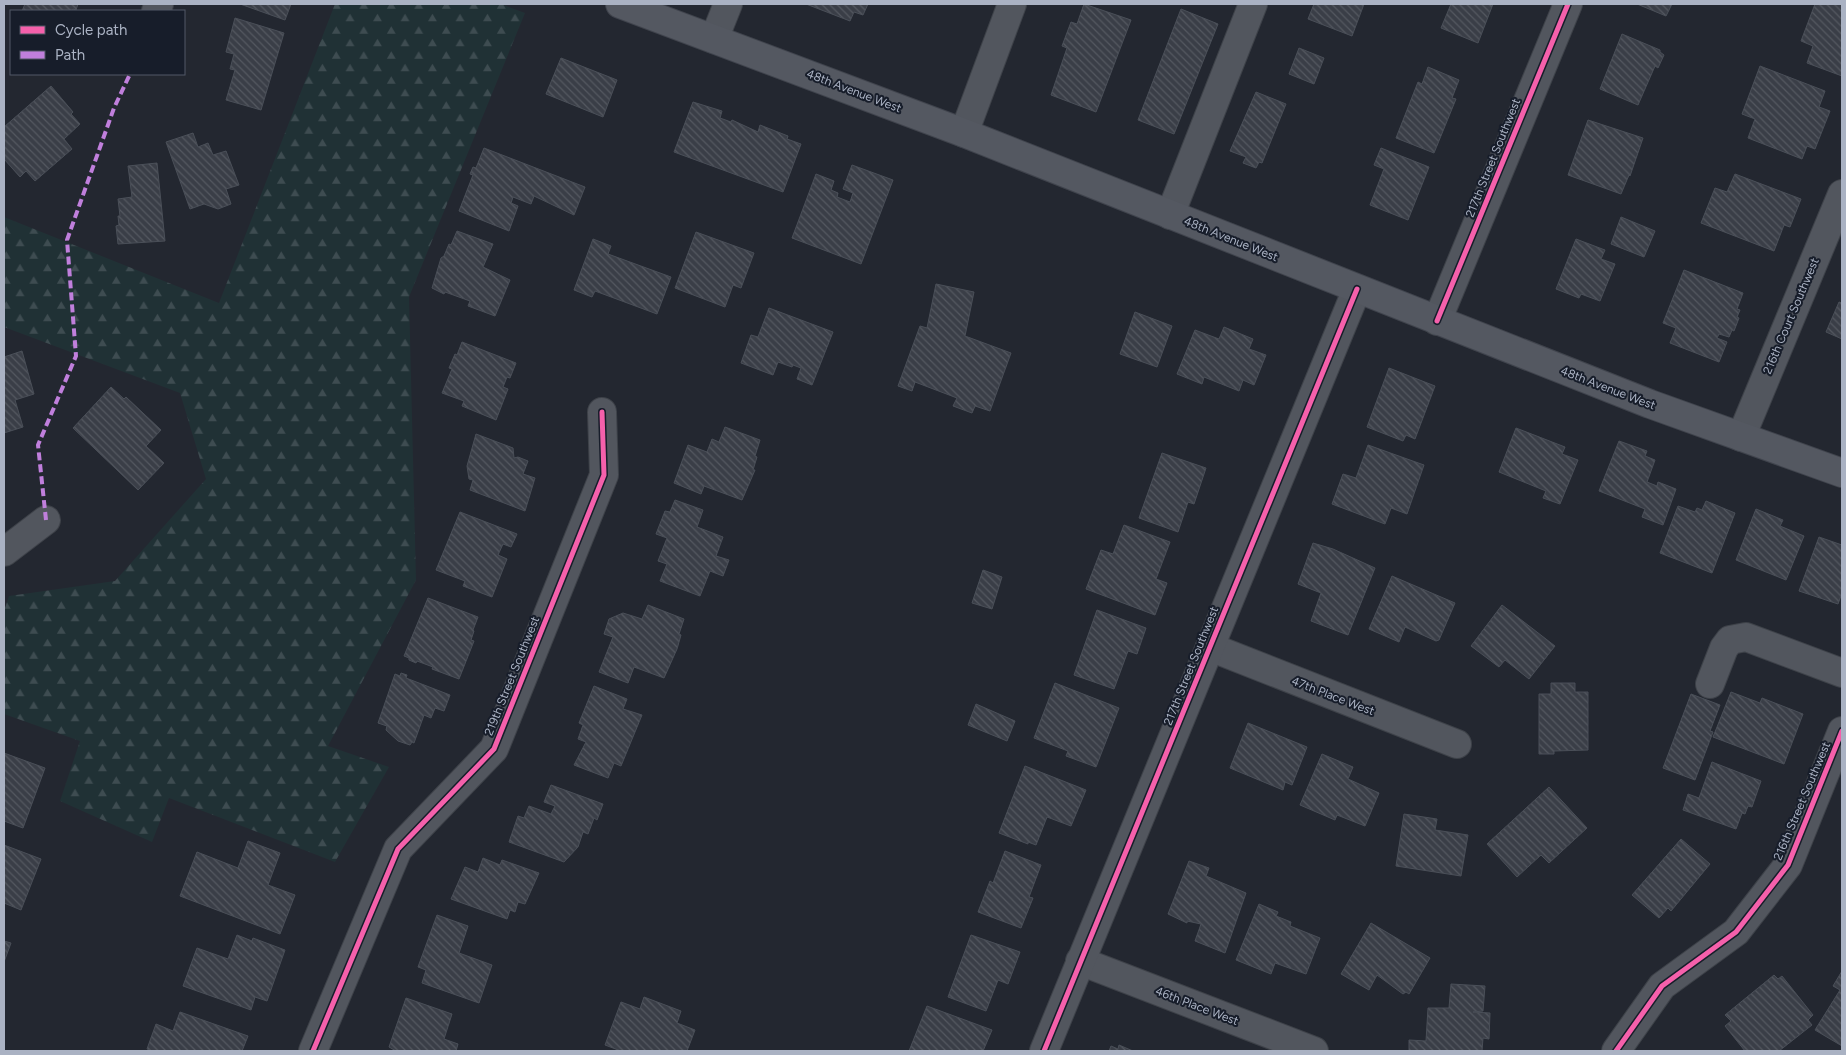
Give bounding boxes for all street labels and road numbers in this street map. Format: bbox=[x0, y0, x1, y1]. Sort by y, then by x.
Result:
street label: 48th Avenue West bbox=[805, 66, 904, 116]
street label: 217th Street Southwest bbox=[1463, 96, 1523, 219]
street label: 48th Avenue West bbox=[1182, 214, 1281, 264]
street label: 216th Court Southwest bbox=[1760, 255, 1822, 376]
street label: 48th Avenue West bbox=[1559, 363, 1658, 413]
street label: 217th Street Southwest bbox=[1161, 604, 1221, 727]
street label: 219th Street Southwest bbox=[482, 614, 543, 738]
street label: 47th Place West bbox=[1290, 674, 1377, 718]
street label: 216th Street Southwest bbox=[1771, 739, 1833, 862]
street label: 46th Place West bbox=[1153, 984, 1241, 1028]

